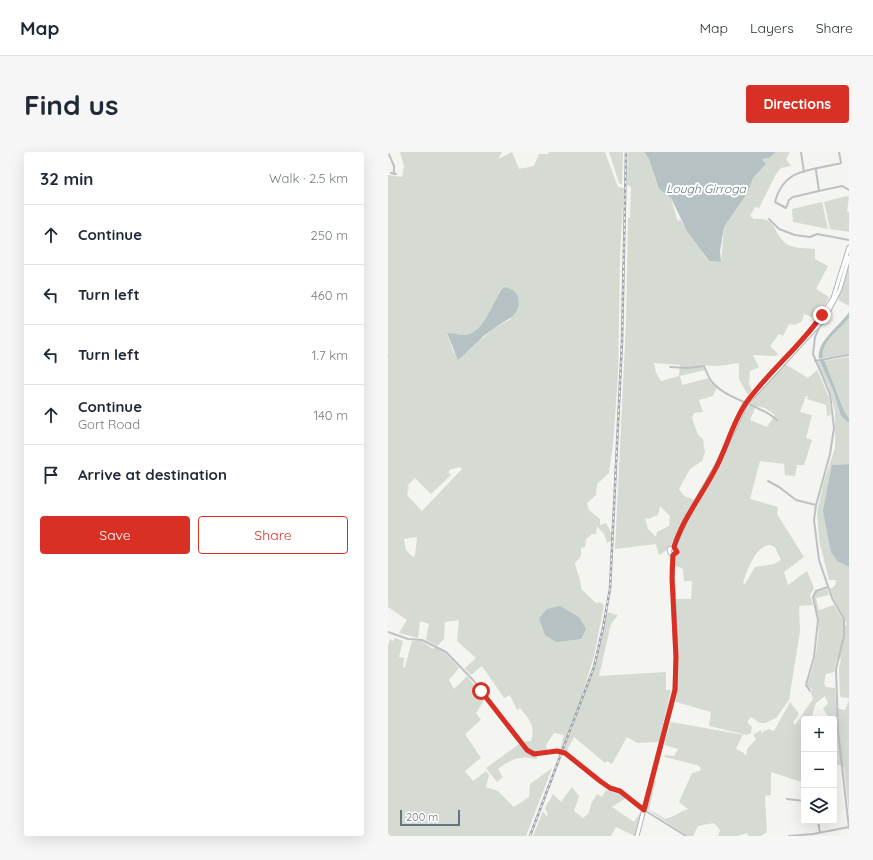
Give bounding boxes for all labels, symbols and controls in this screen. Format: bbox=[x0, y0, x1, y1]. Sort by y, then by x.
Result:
text: Map bbox=[20, 16, 59, 40]
text: Map bbox=[699, 19, 728, 37]
text: Layers bbox=[750, 19, 794, 37]
text: Share bbox=[816, 19, 853, 37]
button: Directions bbox=[746, 85, 849, 123]
text: Find us bbox=[24, 87, 118, 122]
text: 32 min bbox=[40, 168, 93, 189]
text: Walk · 2.5 km bbox=[269, 170, 348, 186]
water label: Lough Girroga bbox=[666, 181, 747, 196]
icon: ahead bbox=[40, 224, 62, 246]
text: Continue bbox=[78, 225, 142, 244]
text: 250 m bbox=[311, 227, 348, 243]
icon: left bbox=[40, 284, 62, 306]
text: Turn left bbox=[78, 285, 140, 304]
text: 460 m bbox=[311, 287, 348, 303]
route end bbox=[813, 306, 831, 324]
icon: left bbox=[40, 344, 62, 366]
text: Turn left bbox=[78, 345, 140, 364]
text: 1.7 km bbox=[312, 347, 348, 363]
text: Continue bbox=[78, 397, 142, 416]
icon: ahead bbox=[40, 404, 62, 426]
text: 140 m bbox=[313, 407, 348, 423]
text: Gort Road bbox=[78, 416, 140, 432]
icon: arrive bbox=[40, 464, 62, 486]
text: Arrive at destination bbox=[78, 465, 227, 484]
button: Save bbox=[40, 516, 190, 554]
button: Share bbox=[198, 516, 348, 554]
route start bbox=[472, 682, 490, 700]
map controls bbox=[801, 716, 837, 824]
button: + bbox=[801, 716, 837, 752]
button: − bbox=[801, 752, 837, 788]
button: layers bbox=[801, 788, 837, 824]
scale bar bbox=[400, 808, 460, 827]
text: 200 m bbox=[406, 810, 438, 824]

